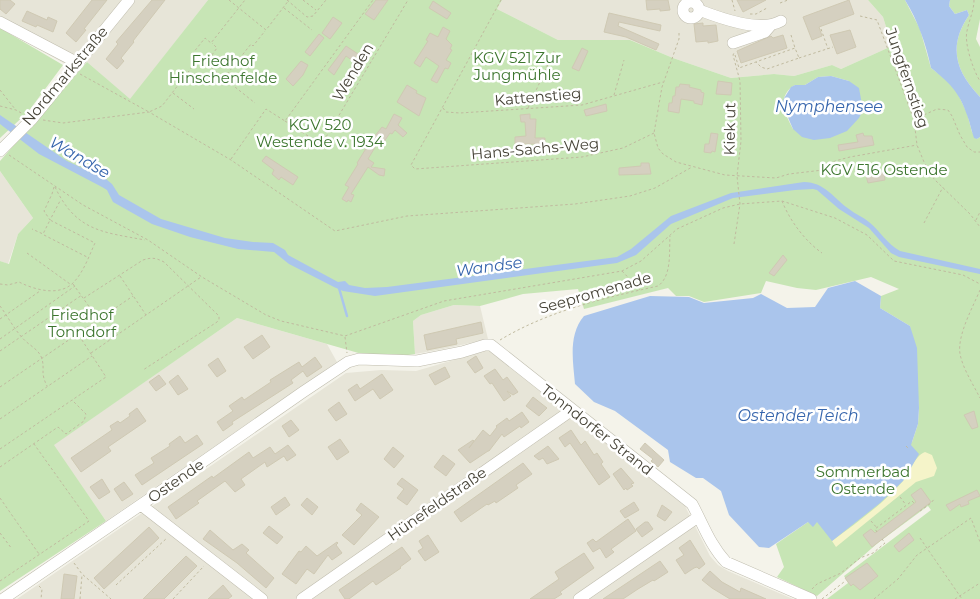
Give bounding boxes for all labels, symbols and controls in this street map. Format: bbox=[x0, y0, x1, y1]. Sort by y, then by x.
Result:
street label: Nordmarkstraße bbox=[18, 22, 112, 129]
street label: Jungfernstieg bbox=[881, 24, 934, 130]
street label: Wenden bbox=[328, 39, 377, 104]
park label: KGV 521 Zur Jungmühle bbox=[472, 48, 561, 84]
park label: Friedhof Hinschenfelde bbox=[169, 51, 277, 87]
street label: Kattenstieg bbox=[494, 83, 582, 110]
water label: Nymphensee bbox=[775, 97, 883, 116]
street label: Kiek ut bbox=[720, 102, 739, 156]
park label: KGV 520 Westende v. 1934 bbox=[256, 115, 384, 151]
water label: Wandse bbox=[46, 133, 113, 182]
street label: Hans-Sachs-Weg bbox=[470, 133, 600, 164]
park label: KGV 516 Ostende bbox=[820, 160, 948, 179]
water label: Wandse bbox=[455, 252, 523, 281]
street label: Seepromenade bbox=[537, 267, 653, 318]
park label: Friedhof Tonndorf bbox=[48, 305, 117, 341]
street label: Tonndorfer Strand bbox=[538, 380, 657, 479]
water label: Ostender Teich bbox=[737, 406, 859, 425]
street label: Ostende bbox=[144, 454, 207, 507]
street label: Hünefeldstraße bbox=[384, 462, 490, 545]
park label: Sommerbad Ostende bbox=[816, 462, 910, 498]

